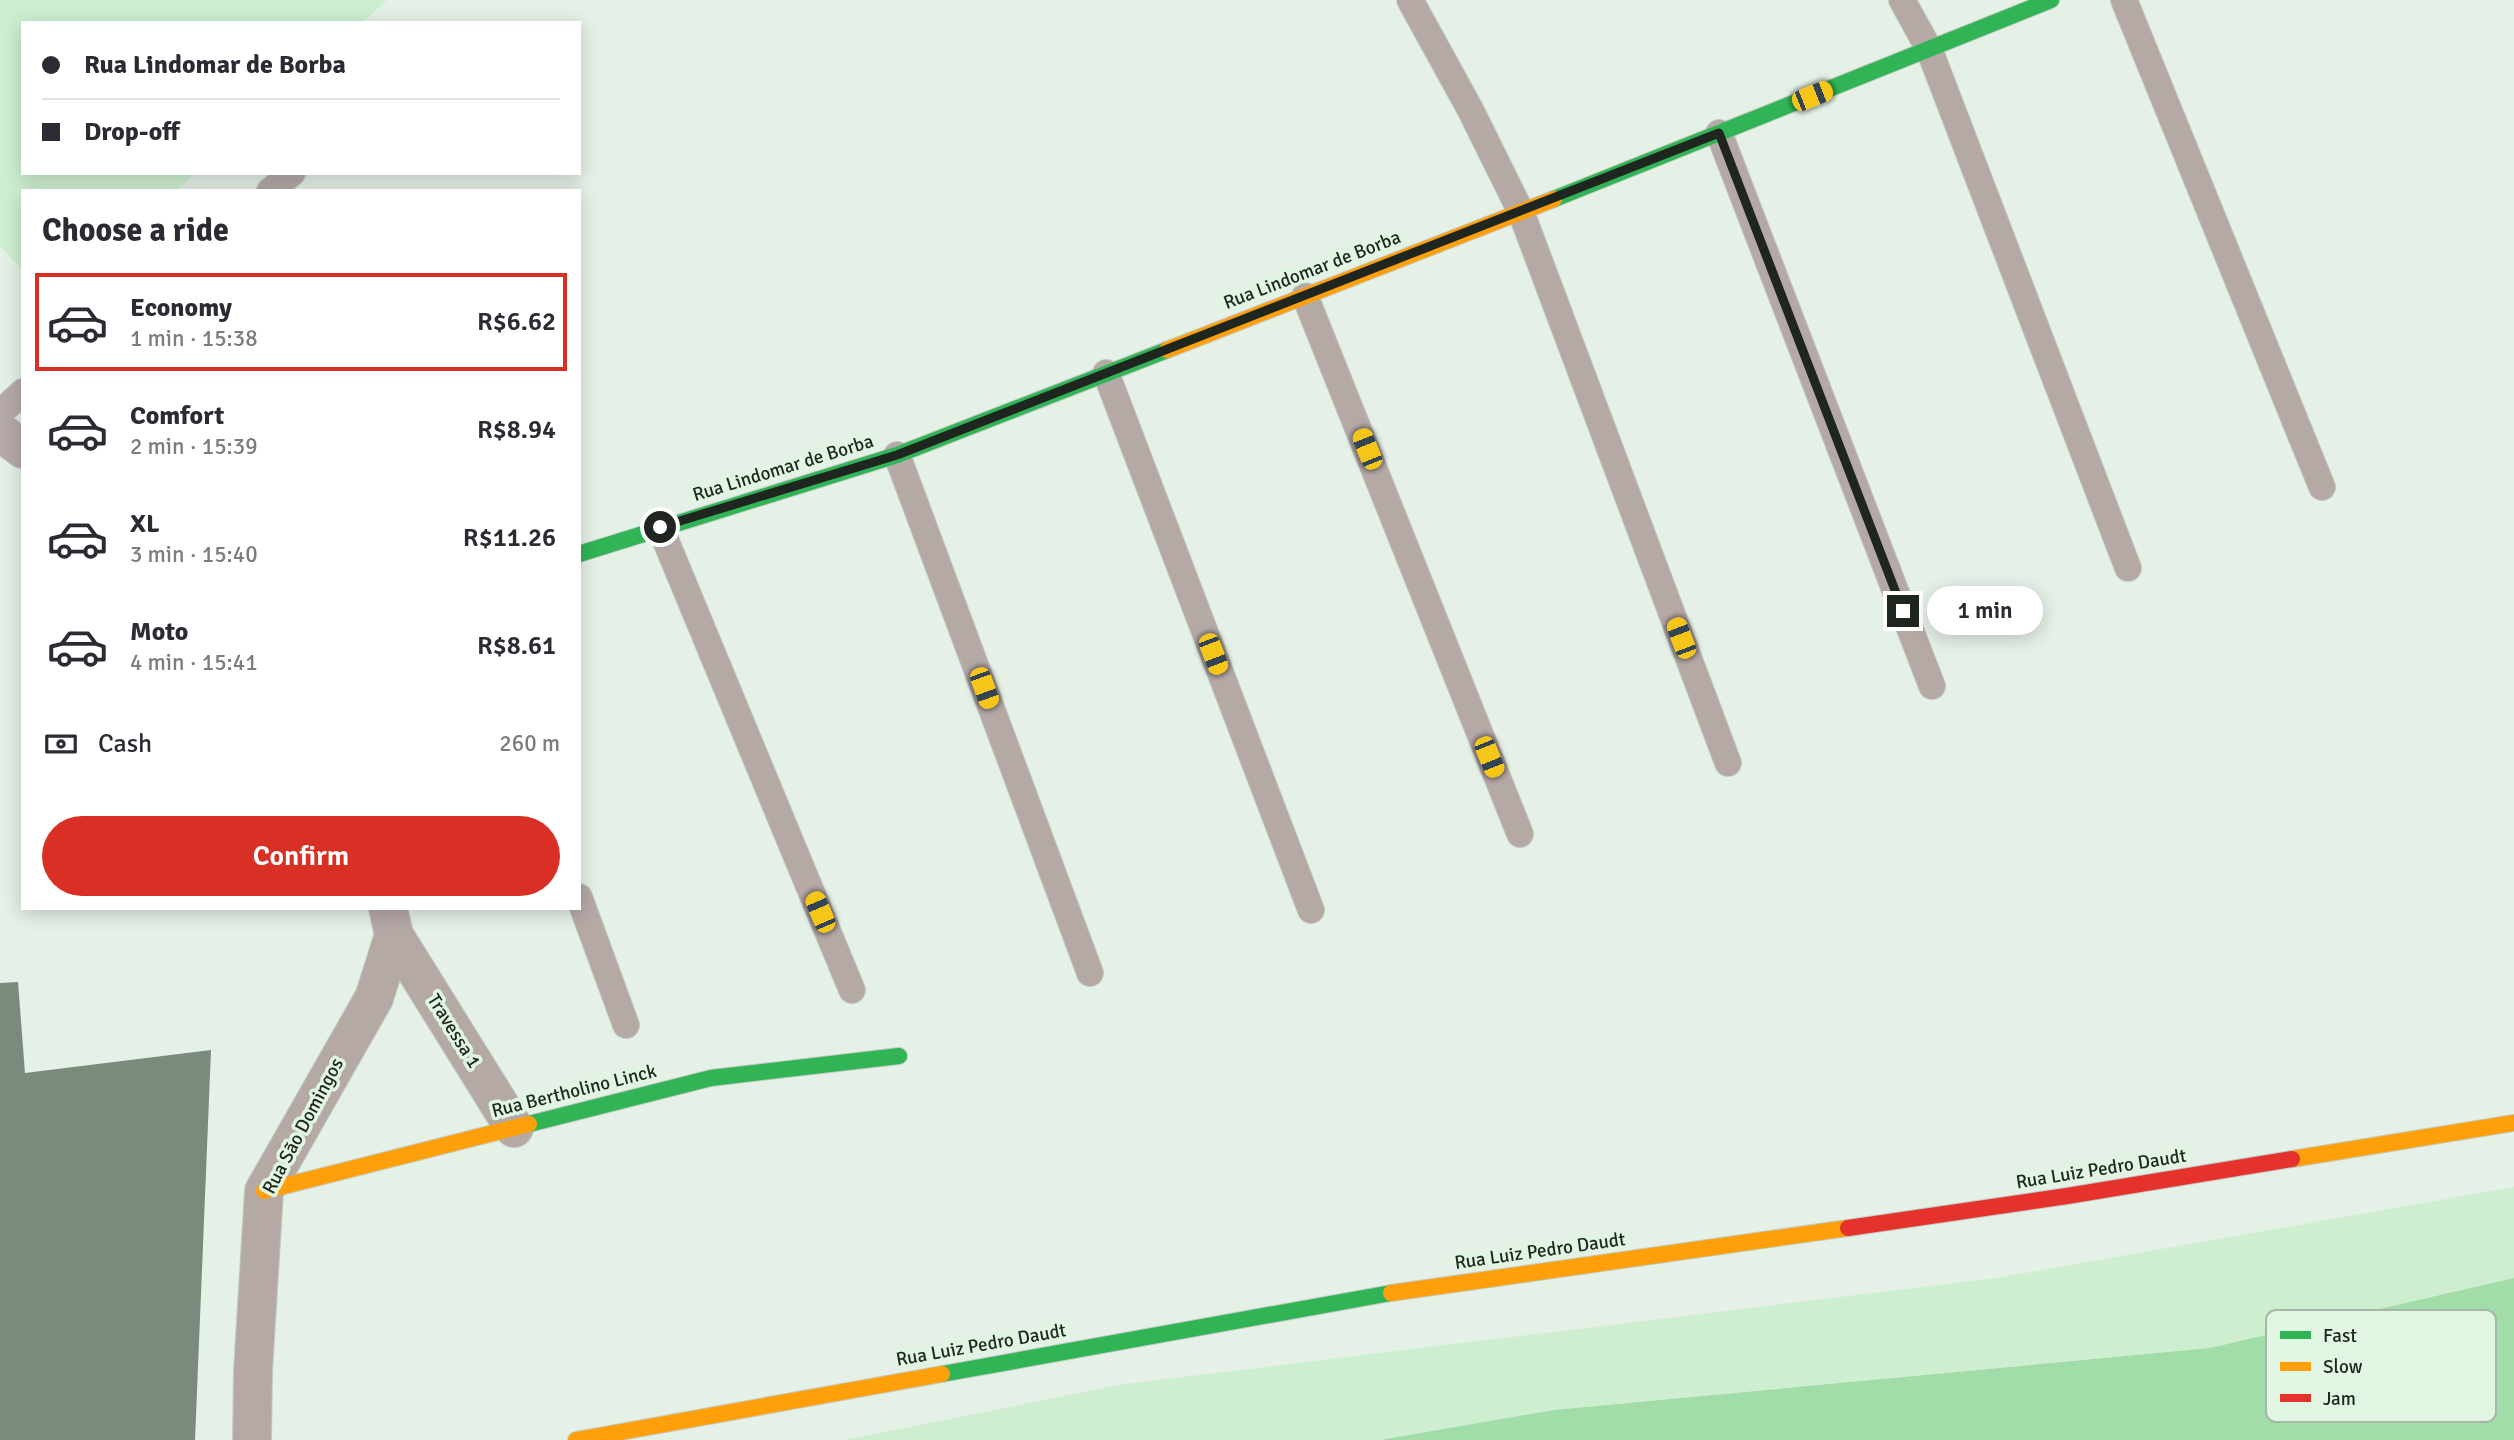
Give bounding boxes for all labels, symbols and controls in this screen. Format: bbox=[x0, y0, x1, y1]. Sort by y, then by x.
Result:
text: Rua Lindomar de Borba bbox=[84, 49, 346, 81]
car bbox=[1789, 78, 1836, 114]
text: Drop-off bbox=[84, 116, 180, 148]
text: Choose a ride bbox=[42, 211, 229, 250]
street label: Rua Lindomar de Borba bbox=[1220, 225, 1404, 315]
icon: car bbox=[46, 291, 109, 354]
text: Economy bbox=[130, 292, 232, 324]
text: R$6.62 bbox=[477, 306, 556, 338]
text: 1 min · 15:38 bbox=[130, 324, 258, 353]
icon: car bbox=[46, 399, 109, 462]
text: Comfort bbox=[130, 400, 224, 432]
text: R$8.94 bbox=[477, 414, 556, 446]
car bbox=[1350, 426, 1385, 472]
street label: Rua Lindomar de Borba bbox=[690, 429, 876, 507]
text: 2 min · 15:39 bbox=[130, 432, 258, 461]
icon: car bbox=[46, 507, 109, 570]
text: XL bbox=[130, 508, 160, 540]
route start bbox=[644, 511, 676, 543]
text: R$11.26 bbox=[463, 522, 556, 554]
text: 3 min · 15:40 bbox=[130, 540, 258, 569]
callout: 1 min bbox=[1927, 586, 2043, 636]
route end bbox=[1887, 595, 1919, 627]
text: 1 min bbox=[1957, 596, 2013, 625]
icon: car bbox=[46, 615, 109, 678]
car bbox=[1664, 615, 1699, 661]
text: Moto bbox=[130, 616, 188, 648]
text: R$8.61 bbox=[477, 630, 556, 662]
car bbox=[1196, 631, 1231, 677]
text: 4 min · 15:41 bbox=[130, 648, 258, 677]
car bbox=[967, 665, 1002, 711]
icon: cash bbox=[42, 725, 80, 763]
text: Cash bbox=[98, 728, 152, 760]
text: 260 m bbox=[499, 729, 560, 758]
car bbox=[1472, 734, 1507, 780]
button: Confirm bbox=[42, 816, 560, 896]
car bbox=[803, 889, 838, 935]
street label: Travessa 1 bbox=[422, 989, 486, 1073]
street label: Rua São Domingos bbox=[257, 1054, 349, 1198]
street label: Rua Bertholino Linck bbox=[489, 1059, 659, 1123]
street label: Rua Luiz Pedro Daudt bbox=[2014, 1144, 2188, 1194]
street label: Rua Luiz Pedro Daudt bbox=[1453, 1227, 1627, 1275]
legend bbox=[2266, 1310, 2496, 1422]
street label: Rua Luiz Pedro Daudt bbox=[894, 1318, 1068, 1372]
text: Fast bbox=[2323, 1324, 2357, 1348]
text: Slow bbox=[2323, 1355, 2363, 1379]
text: Jam bbox=[2323, 1387, 2356, 1411]

